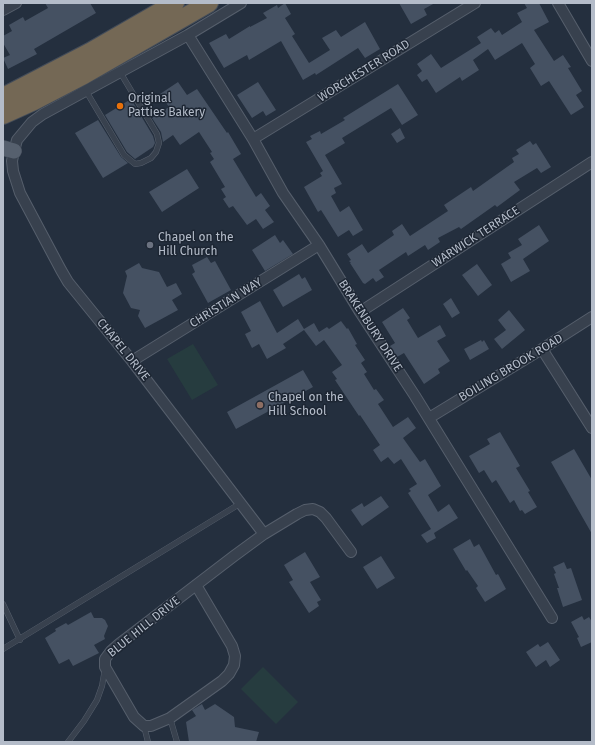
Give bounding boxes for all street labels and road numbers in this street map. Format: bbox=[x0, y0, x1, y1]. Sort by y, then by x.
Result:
street label: WORCHESTER ROAD bbox=[315, 37, 413, 105]
street label: WARWICK TERRACE bbox=[430, 203, 522, 271]
street label: CHRISTIAN WAY bbox=[187, 275, 265, 331]
street label: BRAKENBURY DRIVE bbox=[335, 277, 405, 375]
street label: CHAPEL DRIVE bbox=[94, 316, 152, 384]
street label: BOILING BROOK ROAD bbox=[456, 331, 566, 405]
street label: BLUE HILL DRIVE bbox=[105, 593, 183, 661]

